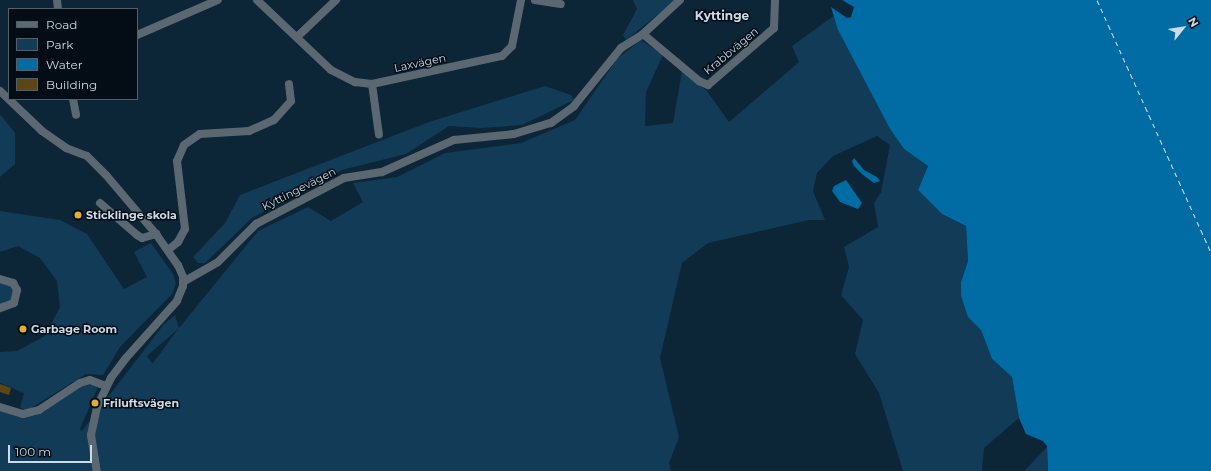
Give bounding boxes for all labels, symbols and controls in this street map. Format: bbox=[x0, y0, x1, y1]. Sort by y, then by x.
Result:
legend bbox=[8, 8, 138, 100]
north arrow bbox=[1163, 8, 1203, 48]
district label: Kyttinge bbox=[695, 9, 749, 23]
text: N bbox=[1185, 15, 1202, 29]
text: Road bbox=[46, 17, 77, 32]
street label: Krabbvägen bbox=[701, 24, 761, 78]
text: Park bbox=[46, 37, 73, 52]
street label: Laxvägen bbox=[393, 51, 447, 75]
text: Water bbox=[46, 57, 82, 72]
text: Building bbox=[46, 77, 97, 92]
street label: Kyttingevägen bbox=[260, 165, 338, 213]
place label: Sticklinge skola bbox=[86, 208, 177, 222]
marker: Sticklinge skola bbox=[73, 210, 83, 220]
place label: Garbage Room bbox=[31, 322, 117, 336]
marker: Garbage Room bbox=[18, 324, 28, 334]
place label: Friluftsvägen bbox=[103, 396, 179, 410]
marker: Friluftsvägen bbox=[90, 398, 100, 408]
scale bar bbox=[10, 437, 94, 463]
text: 100 m bbox=[15, 444, 51, 459]

